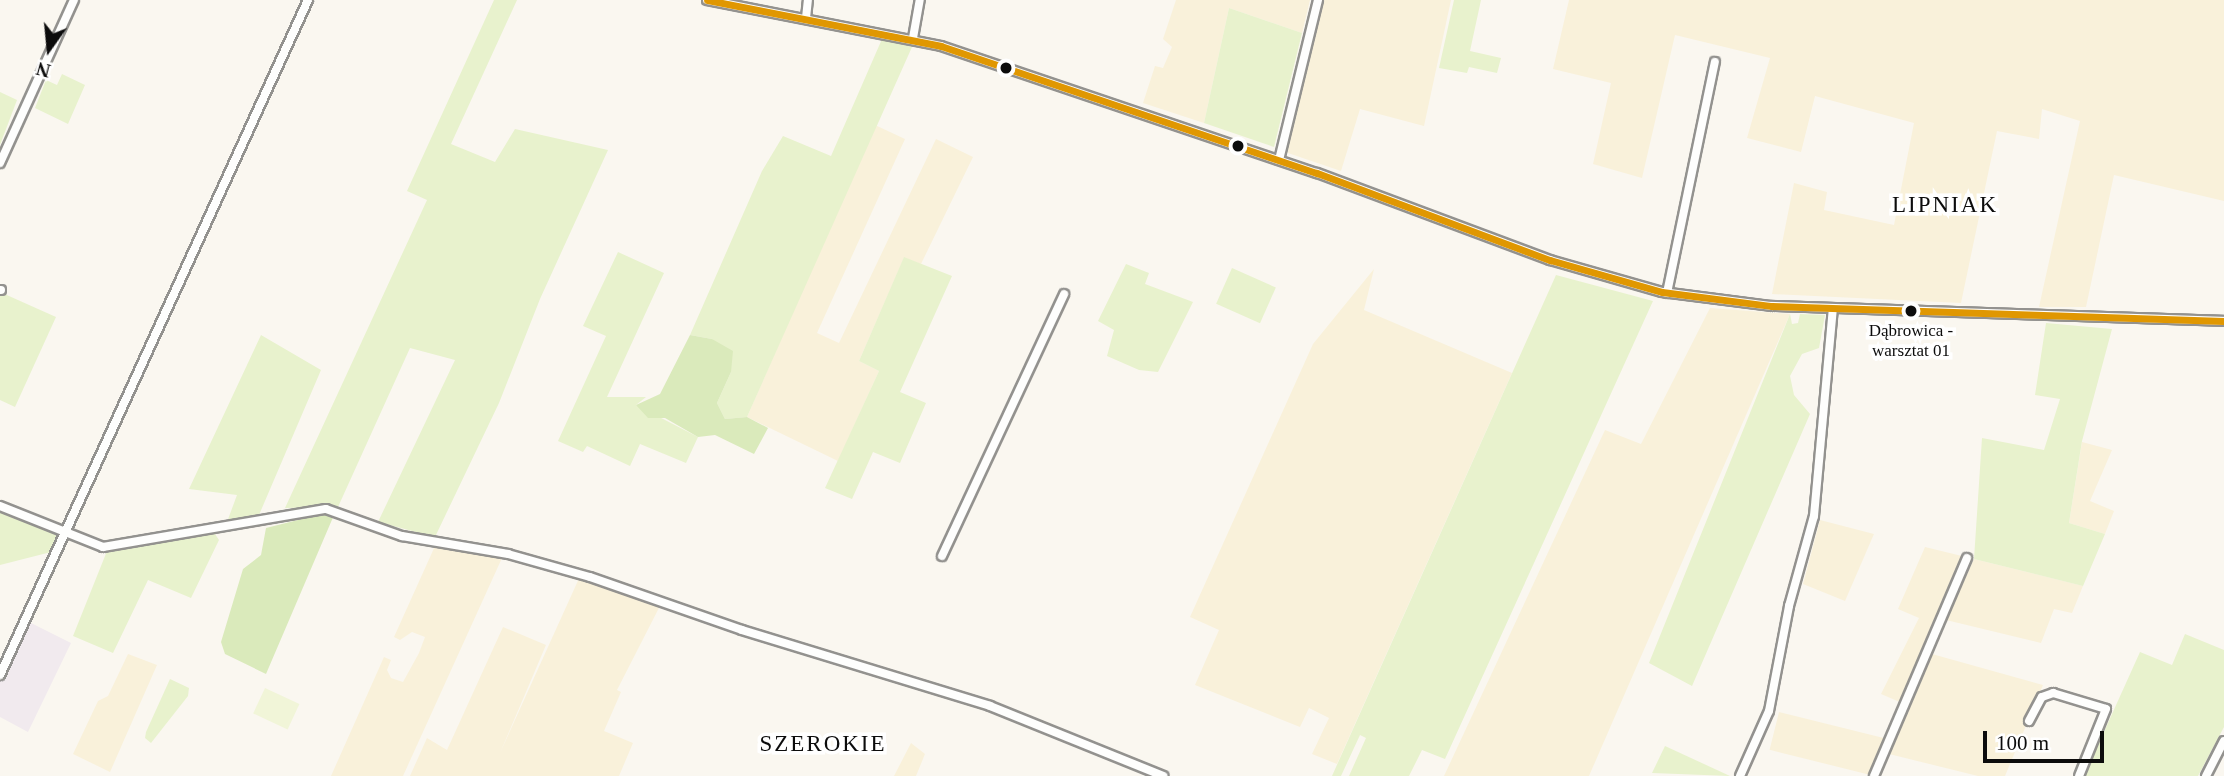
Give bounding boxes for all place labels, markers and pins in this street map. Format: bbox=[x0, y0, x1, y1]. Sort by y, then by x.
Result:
unlabelled marker bbox=[999, 61, 1013, 75]
unlabelled marker bbox=[1231, 139, 1245, 153]
marker: Dąbrowica - warsztat 01 bbox=[1904, 304, 1918, 318]
place label: Dąbrowica - warsztat 01 bbox=[1869, 321, 1953, 361]

